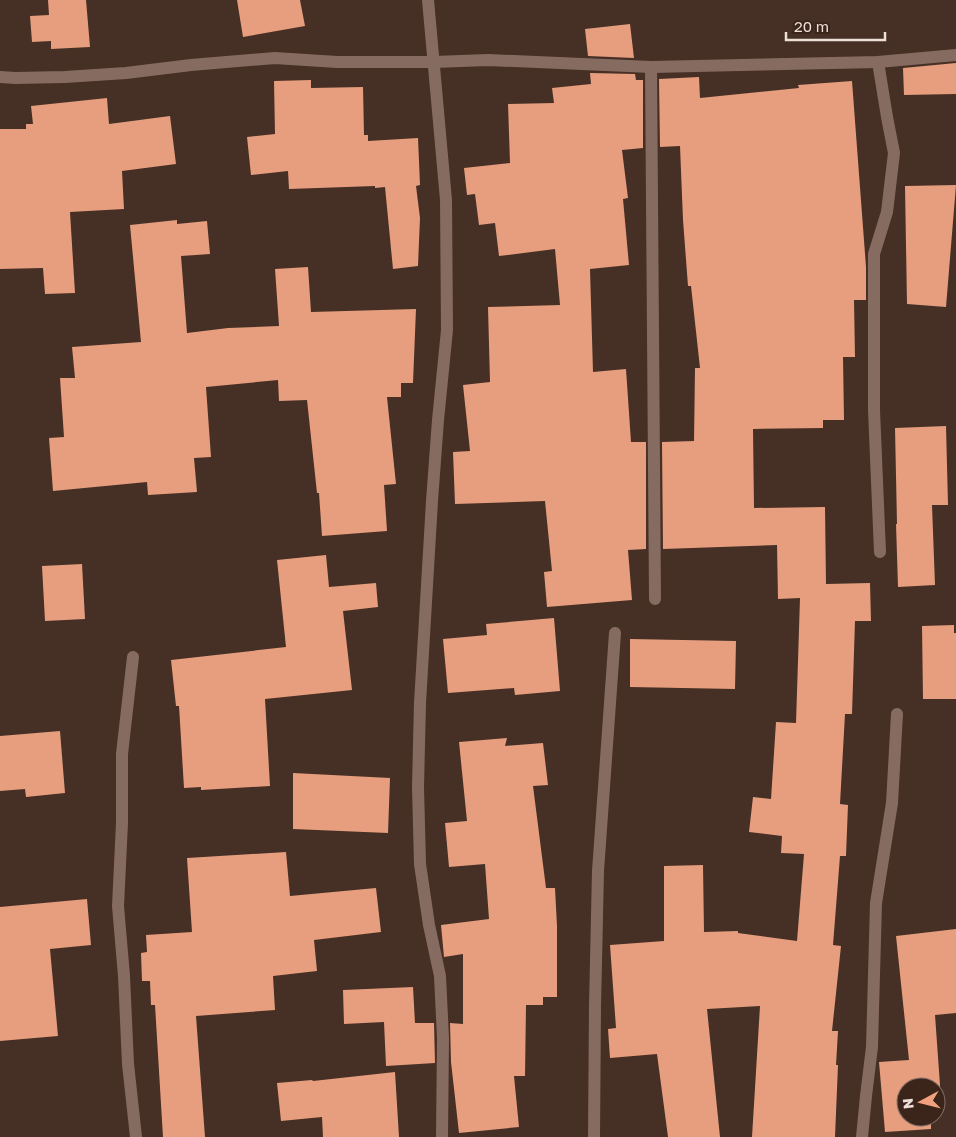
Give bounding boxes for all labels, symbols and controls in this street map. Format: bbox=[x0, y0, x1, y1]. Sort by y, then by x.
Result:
scale bar bbox=[786, 10, 885, 42]
text: 20 m bbox=[794, 17, 829, 35]
north arrow bbox=[896, 1077, 946, 1127]
text: N bbox=[899, 1097, 917, 1110]

